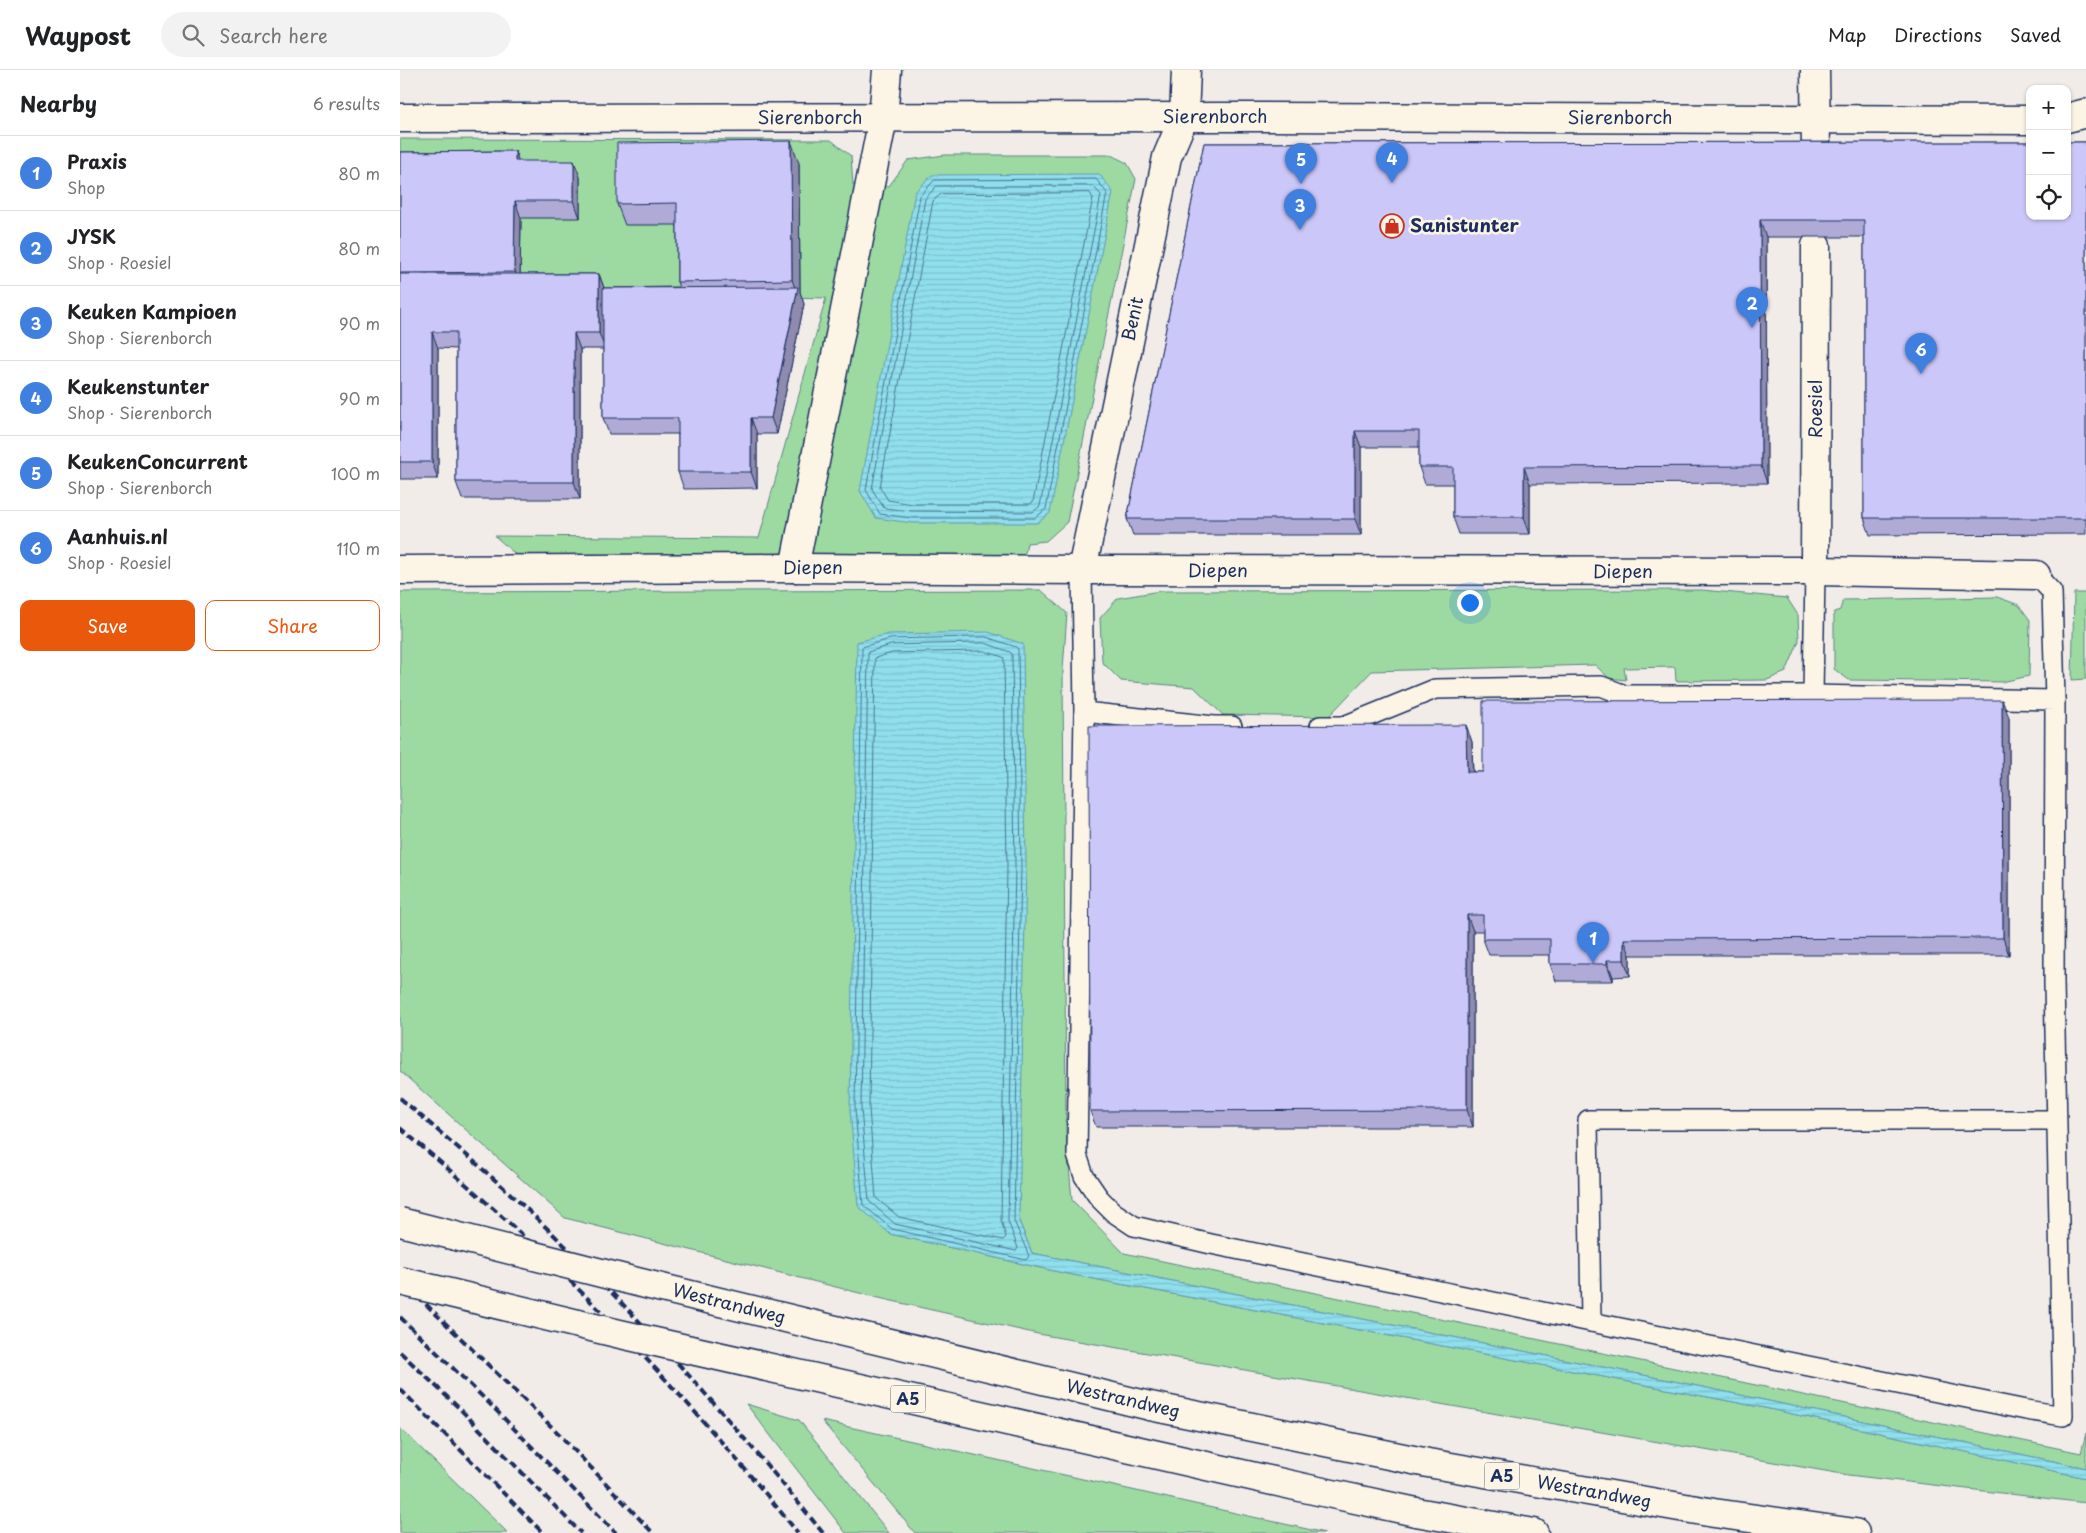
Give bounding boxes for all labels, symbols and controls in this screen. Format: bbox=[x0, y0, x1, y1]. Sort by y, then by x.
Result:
search box bbox=[161, 12, 511, 57]
text: Waypost bbox=[25, 17, 131, 53]
icon: search bbox=[179, 21, 207, 49]
text: Search here bbox=[219, 21, 328, 49]
text: Map bbox=[1828, 21, 1866, 48]
text: Directions bbox=[1894, 21, 1982, 48]
text: Saved bbox=[2010, 21, 2061, 48]
map controls bbox=[2026, 85, 2071, 220]
button: + bbox=[2026, 85, 2071, 130]
text: Nearby bbox=[20, 87, 97, 119]
text: 6 results bbox=[313, 91, 380, 115]
street label: Sierenborch bbox=[1163, 102, 1267, 129]
street label: Sierenborch bbox=[758, 103, 862, 130]
street label: Sierenborch bbox=[1568, 103, 1672, 130]
button: − bbox=[2026, 130, 2071, 175]
pin: 4 bbox=[1376, 142, 1408, 183]
pin: 5 bbox=[1285, 143, 1317, 184]
text: Praxis bbox=[67, 147, 127, 175]
text: 1 bbox=[32, 161, 40, 185]
text: 80 m bbox=[338, 161, 380, 185]
text: Shop bbox=[67, 175, 105, 199]
button: locate bbox=[2026, 175, 2071, 220]
pin: 3 bbox=[1284, 189, 1316, 230]
place label: Sanistunter bbox=[1410, 211, 1519, 238]
shop icon: Sanistunter bbox=[1379, 213, 1405, 239]
text: JYSK bbox=[67, 222, 116, 250]
text: 2 bbox=[30, 236, 42, 260]
text: 80 m bbox=[338, 236, 380, 260]
text: Shop · Roesiel bbox=[67, 250, 171, 274]
pin: 2 bbox=[1736, 287, 1768, 328]
street label: Benit bbox=[1114, 294, 1149, 343]
text: Keuken Kampioen bbox=[67, 297, 237, 325]
text: 3 bbox=[31, 311, 41, 335]
text: 90 m bbox=[339, 311, 380, 335]
text: Shop · Sierenborch bbox=[67, 325, 212, 349]
pin: 6 bbox=[1905, 333, 1937, 374]
text: Keukenstunter bbox=[67, 372, 209, 400]
street label: Roesiel bbox=[1801, 380, 1828, 438]
text: 4 bbox=[31, 386, 41, 410]
text: 90 m bbox=[339, 386, 380, 410]
text: Shop · Sierenborch bbox=[67, 400, 212, 424]
text: KeukenConcurrent bbox=[67, 447, 248, 475]
text: 5 bbox=[31, 461, 41, 485]
text: 100 m bbox=[331, 461, 380, 485]
text: Shop · Sierenborch bbox=[67, 475, 212, 499]
text: Aanhuis.nl bbox=[67, 522, 168, 550]
text: 6 bbox=[30, 536, 42, 560]
text: 110 m bbox=[337, 536, 380, 560]
text: Shop · Roesiel bbox=[67, 550, 171, 574]
street label: Diepen bbox=[783, 553, 843, 580]
street label: Diepen bbox=[1188, 556, 1248, 583]
street label: Diepen bbox=[1593, 557, 1653, 584]
your location bbox=[1457, 590, 1483, 616]
button: Save bbox=[20, 600, 195, 651]
button: Share bbox=[205, 600, 380, 651]
pin: 1 bbox=[1577, 922, 1609, 963]
street label: Westrandweg bbox=[670, 1275, 789, 1330]
street label: Westrandweg bbox=[1064, 1371, 1183, 1424]
road number: A5 bbox=[890, 1386, 926, 1412]
road number: A5 bbox=[1484, 1462, 1520, 1490]
street label: Westrandweg bbox=[1535, 1467, 1654, 1514]

